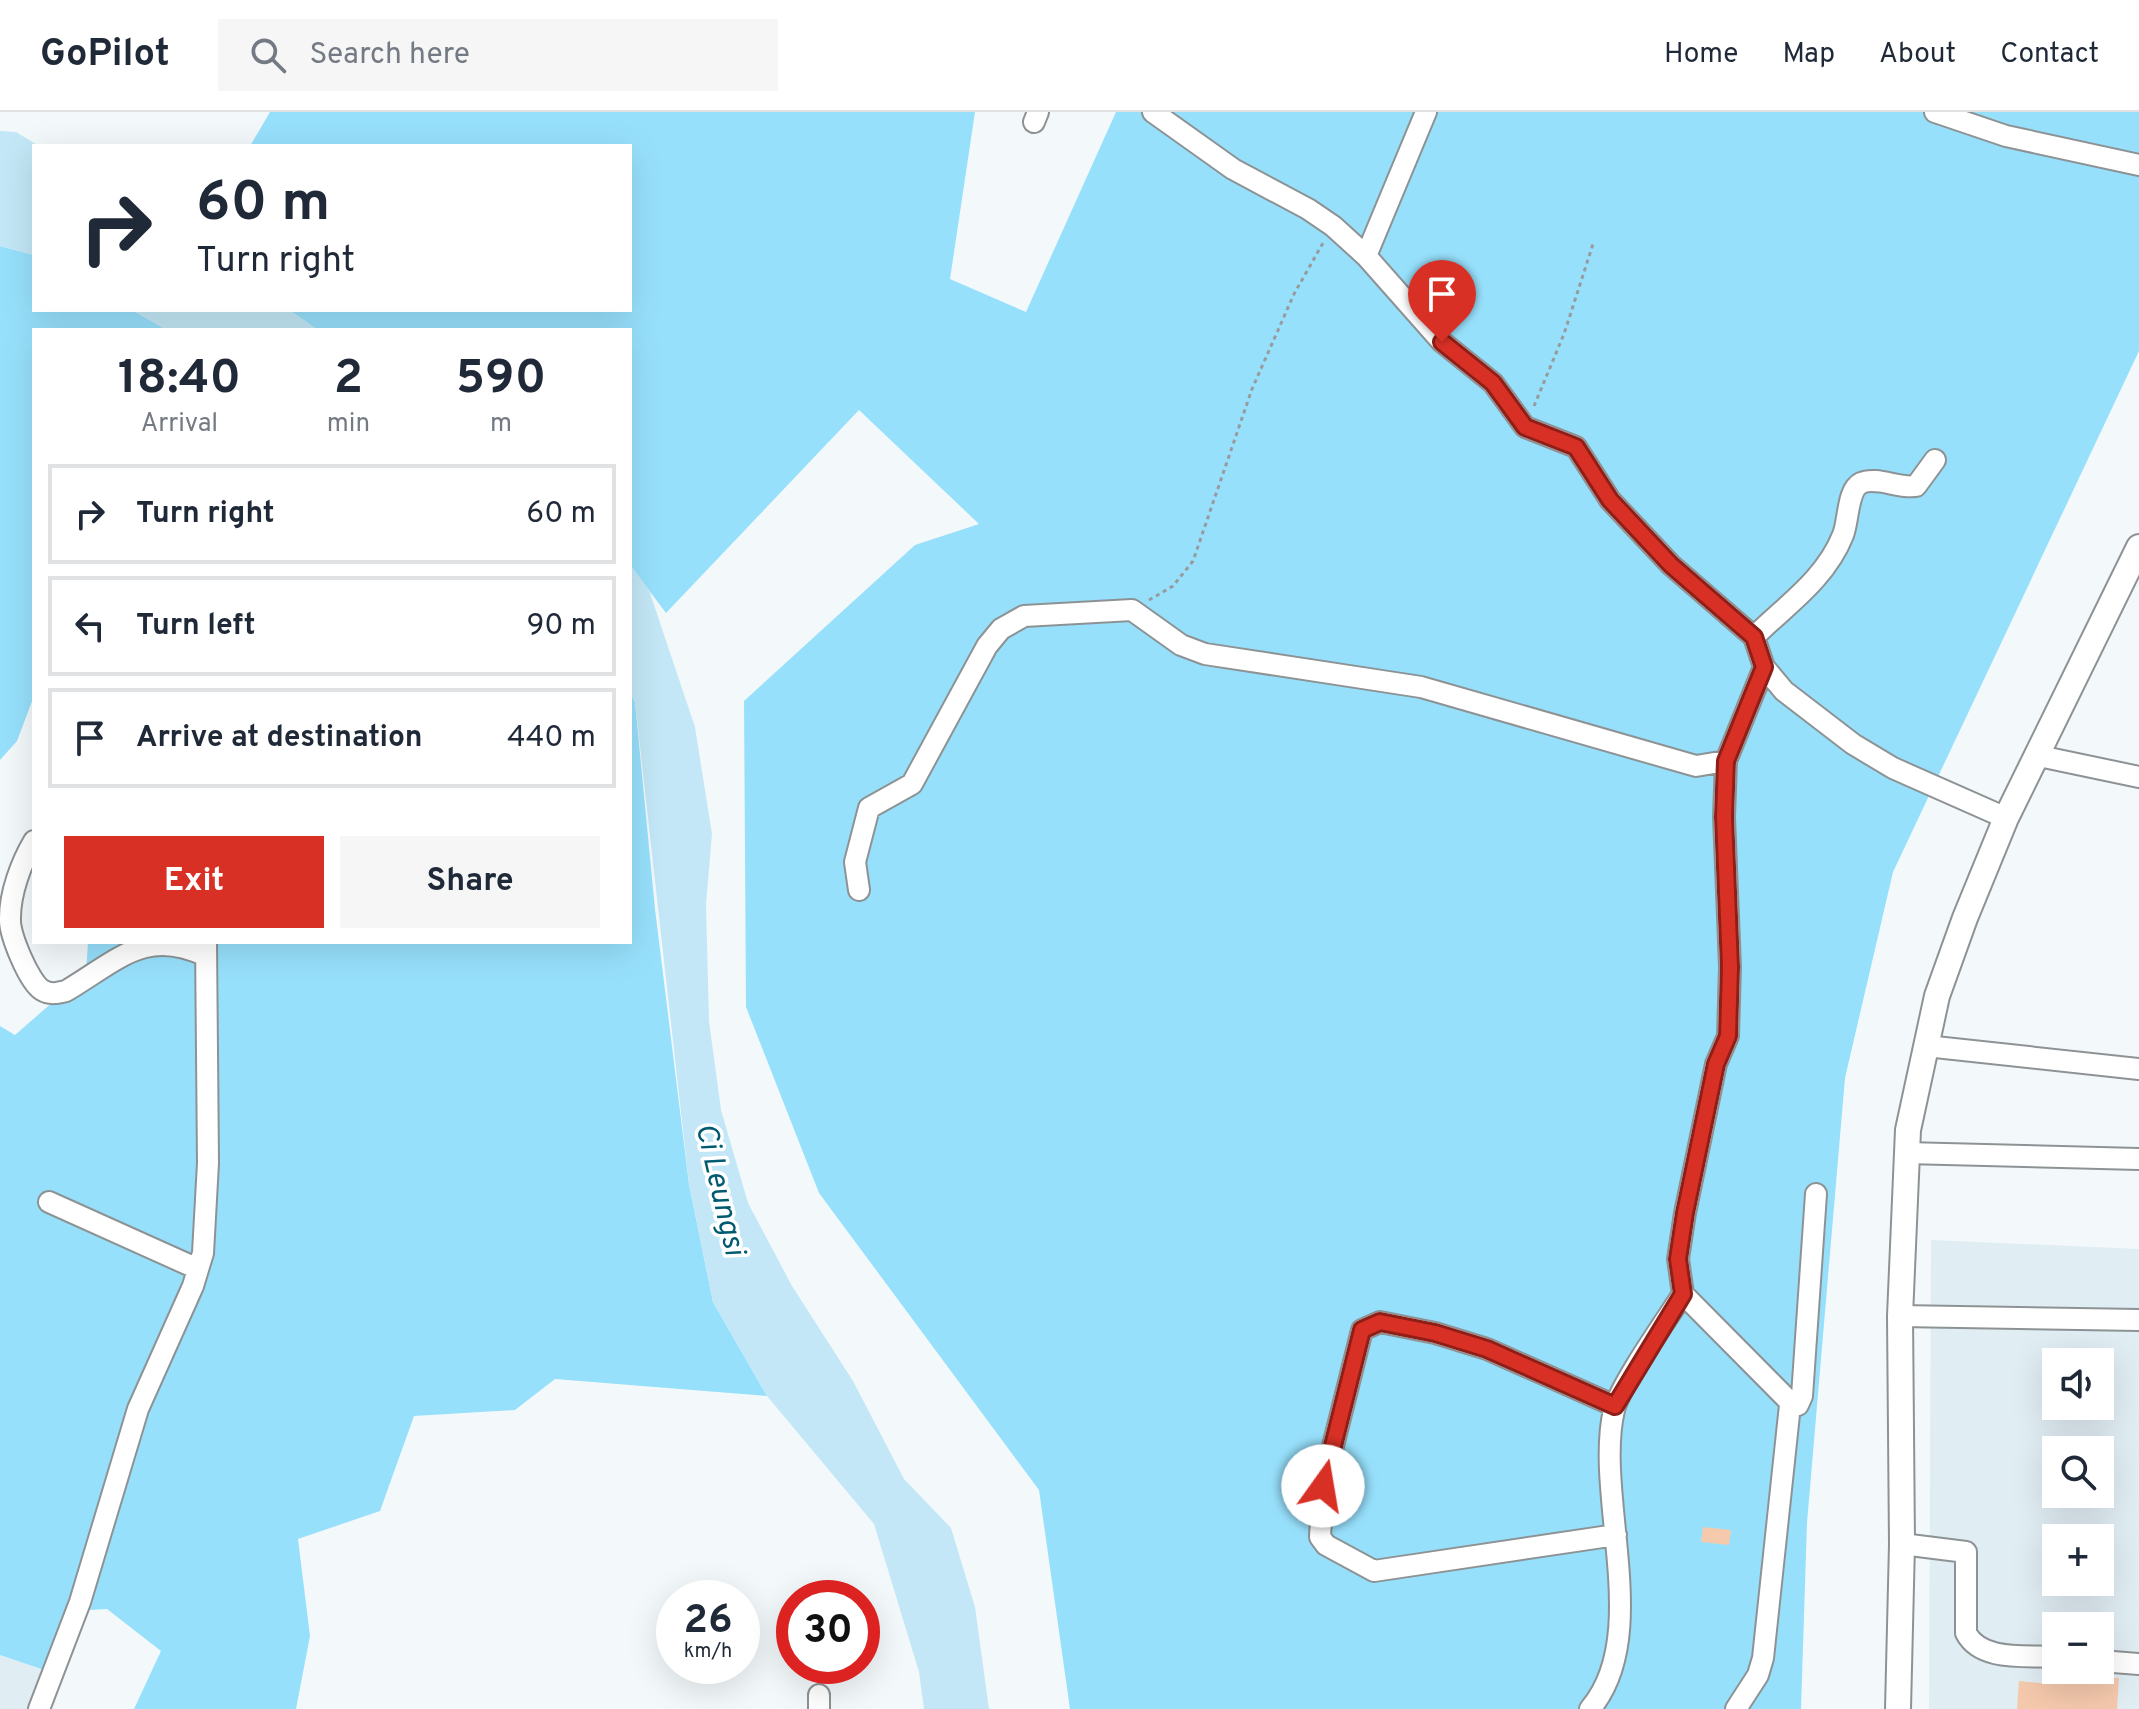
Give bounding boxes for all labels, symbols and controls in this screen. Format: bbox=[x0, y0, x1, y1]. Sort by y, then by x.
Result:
search box bbox=[218, 19, 778, 91]
text: GoPilot bbox=[40, 31, 170, 80]
icon: search bbox=[246, 33, 290, 77]
text: Search here bbox=[310, 37, 470, 74]
text: Home bbox=[1664, 37, 1738, 73]
text: Map bbox=[1782, 37, 1835, 73]
text: About bbox=[1879, 37, 1956, 73]
text: Contact bbox=[2000, 37, 2099, 73]
text: 60 m bbox=[196, 170, 330, 240]
icon: right bbox=[64, 176, 168, 280]
text: Turn right bbox=[196, 239, 355, 285]
pin bbox=[1408, 260, 1476, 342]
icon: arrive bbox=[1420, 272, 1464, 316]
text: 18:40 bbox=[118, 350, 241, 410]
text: 2 bbox=[334, 350, 363, 410]
text: 590 bbox=[456, 350, 546, 410]
text: Arrival bbox=[141, 408, 218, 441]
text: min bbox=[327, 408, 370, 441]
text: m bbox=[490, 408, 512, 441]
icon: right bbox=[68, 492, 112, 536]
text: Turn right bbox=[136, 496, 274, 533]
text: 60 m bbox=[526, 496, 596, 533]
icon: left bbox=[68, 604, 112, 648]
text: Turn left bbox=[136, 608, 256, 645]
text: 90 m bbox=[527, 608, 596, 645]
icon: arrive bbox=[68, 716, 112, 760]
text: Arrive at destination bbox=[136, 720, 422, 757]
text: 440 m bbox=[507, 720, 596, 757]
button: Exit bbox=[64, 836, 324, 928]
button: Share bbox=[340, 836, 600, 928]
water label: Ci Leungsi bbox=[685, 1120, 752, 1261]
map controls bbox=[2042, 1348, 2114, 1684]
button: sound bbox=[2042, 1348, 2114, 1420]
button: search bbox=[2042, 1436, 2114, 1508]
position arrow bbox=[1281, 1444, 1365, 1528]
button: + bbox=[2042, 1524, 2114, 1596]
speed limit sign: 30 bbox=[776, 1580, 880, 1684]
text: 26 bbox=[683, 1597, 733, 1647]
button: − bbox=[2042, 1612, 2114, 1684]
text: km/h bbox=[684, 1639, 732, 1665]

